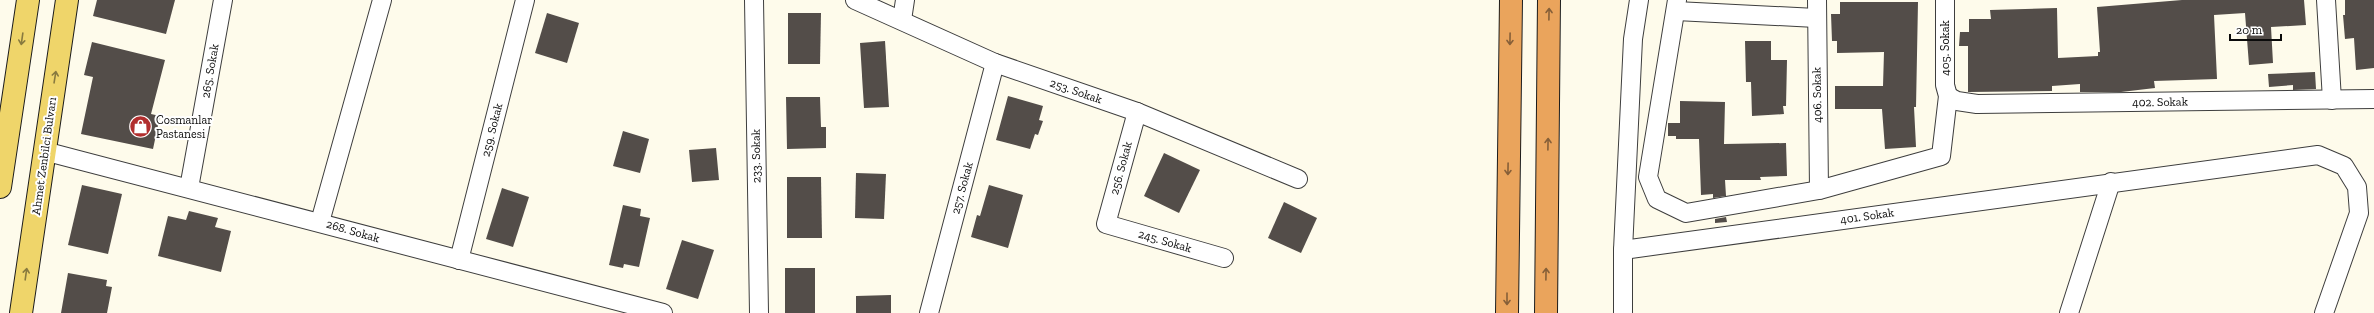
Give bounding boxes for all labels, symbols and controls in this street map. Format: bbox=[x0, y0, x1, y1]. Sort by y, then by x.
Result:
one-way arrow bbox=[1545, 8, 1553, 21]
scale bar bbox=[2230, 16, 2281, 42]
street label: 405. Sokak bbox=[1938, 19, 1952, 76]
text: 20 m bbox=[2236, 23, 2263, 37]
one-way arrow bbox=[18, 32, 26, 45]
one-way arrow bbox=[1506, 32, 1514, 45]
street label: 265. Sokak bbox=[198, 42, 222, 99]
street label: 406. Sokak bbox=[1810, 66, 1824, 123]
one-way arrow bbox=[52, 70, 60, 83]
street label: 253. Sokak bbox=[1048, 76, 1105, 107]
street label: Ahmet Zenbilci Bulvarı bbox=[29, 95, 59, 216]
street label: 402. Sokak bbox=[2132, 95, 2189, 109]
street label: 259. Sokak bbox=[479, 101, 506, 158]
place label: Cosmanlar Pastanesi bbox=[156, 113, 212, 141]
shop icon: Cosmanlar Pastanesi bbox=[127, 114, 153, 140]
street label: 233. Sokak bbox=[749, 128, 763, 183]
one-way arrow bbox=[1544, 138, 1552, 151]
street label: 256. Sokak bbox=[1107, 139, 1135, 196]
street label: 257. Sokak bbox=[948, 160, 976, 216]
one-way arrow bbox=[1504, 162, 1512, 175]
street label: 401. Sokak bbox=[1839, 205, 1896, 227]
street label: 268. Sokak bbox=[325, 217, 382, 246]
street label: 245. Sokak bbox=[1137, 227, 1194, 255]
one-way arrow bbox=[22, 268, 30, 281]
one-way arrow bbox=[1543, 268, 1550, 281]
one-way arrow bbox=[1503, 292, 1511, 305]

